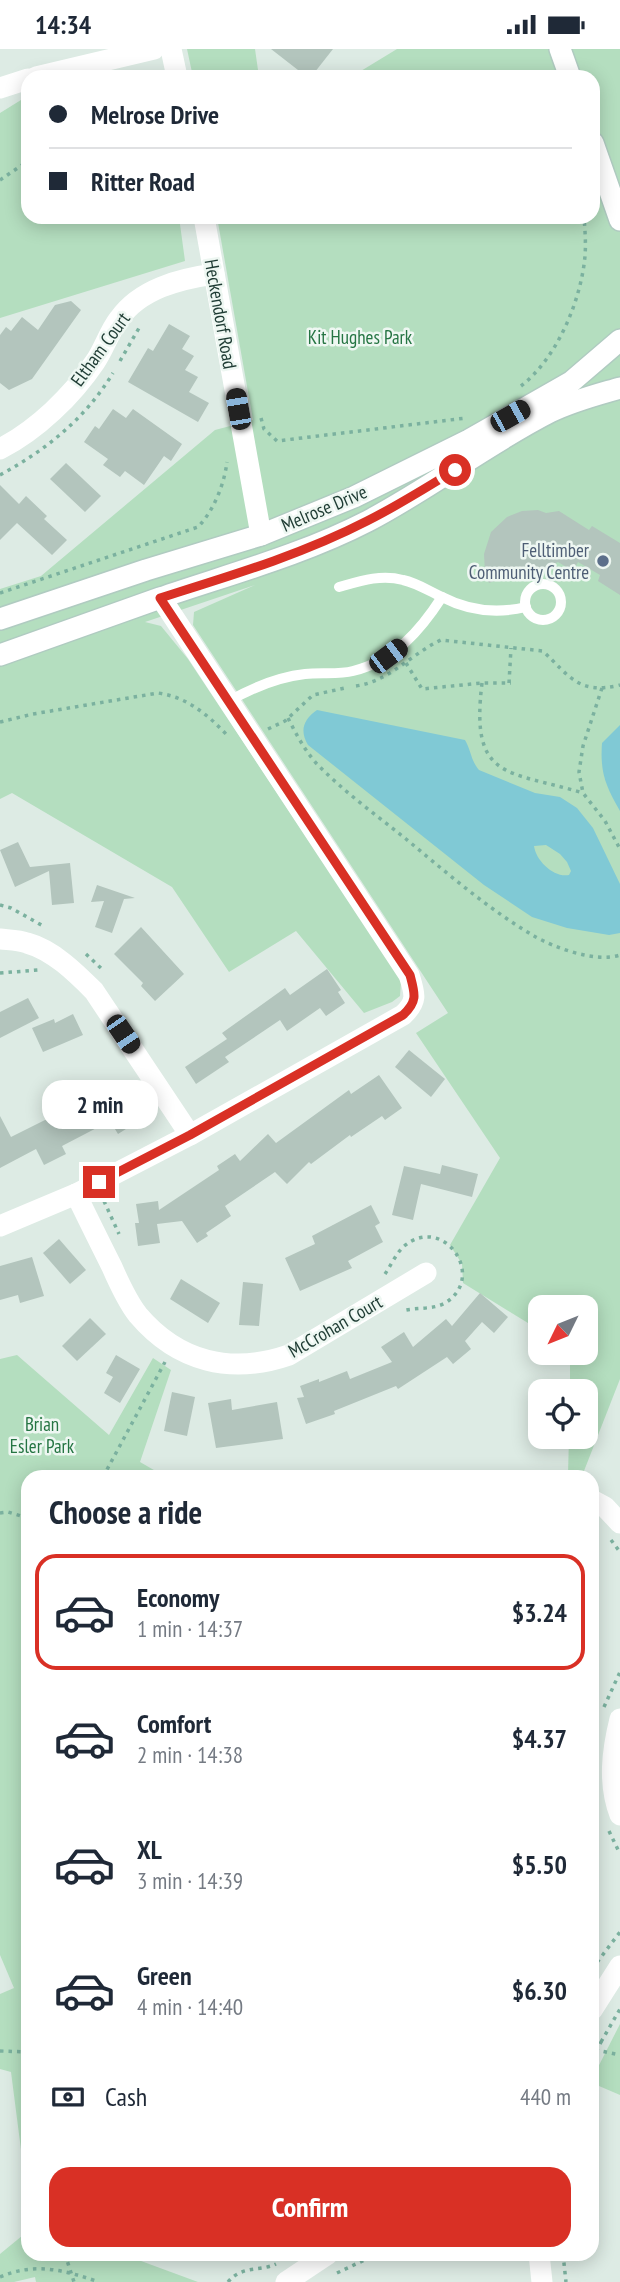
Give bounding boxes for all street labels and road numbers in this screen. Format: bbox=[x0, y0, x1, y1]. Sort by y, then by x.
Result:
street label: Heckendorf Road bbox=[200, 257, 242, 371]
street label: Eltham Court bbox=[65, 307, 135, 391]
street label: Melrose Drive bbox=[278, 479, 371, 537]
street label: McCrohan Court bbox=[284, 1289, 387, 1363]

